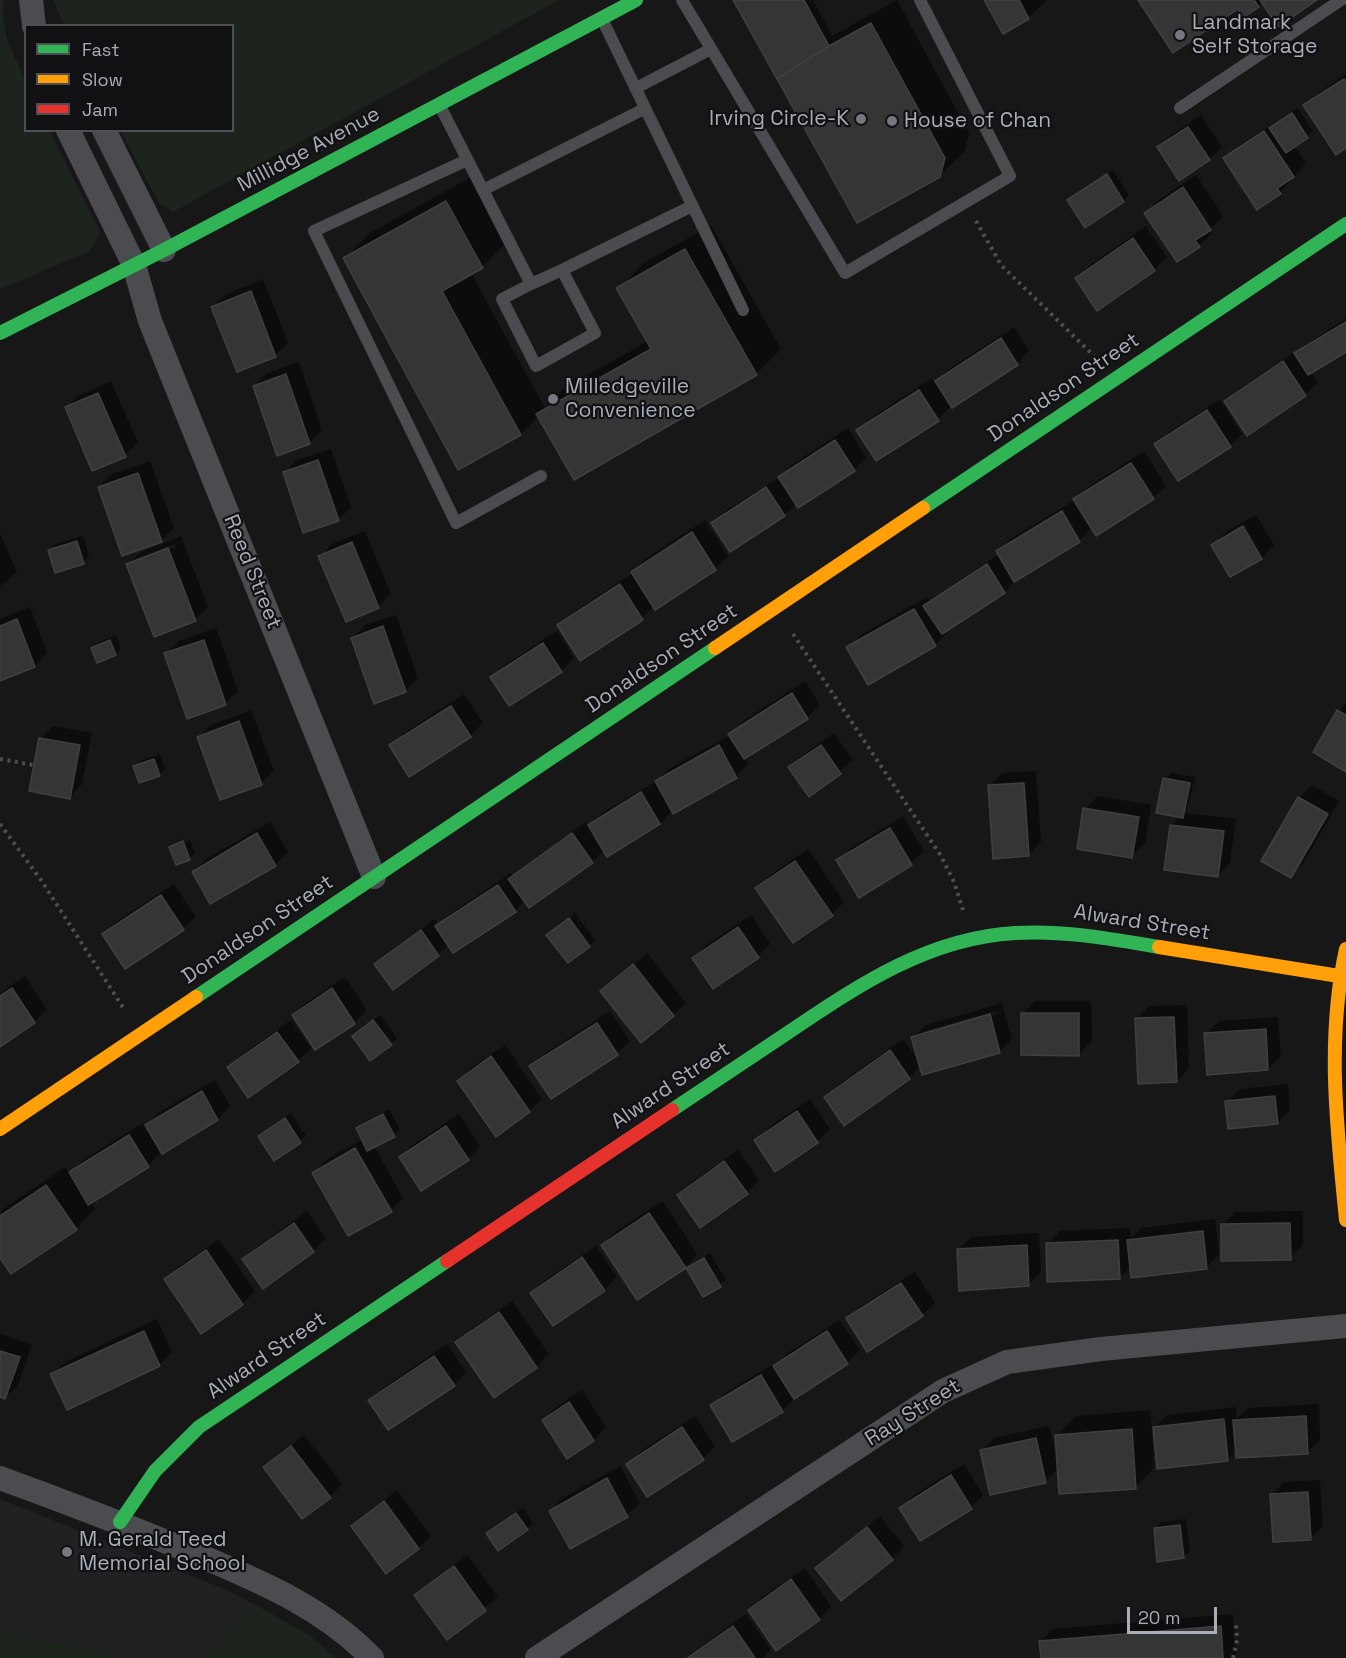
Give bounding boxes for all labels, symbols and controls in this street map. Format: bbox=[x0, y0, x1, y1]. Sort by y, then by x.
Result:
place label: Landmark Self Storage bbox=[1192, 10, 1318, 60]
legend bbox=[24, 24, 234, 132]
marker: Landmark Self Storage bbox=[1173, 28, 1187, 42]
text: Fast bbox=[82, 38, 119, 61]
text: Slow bbox=[82, 68, 123, 91]
text: Jam bbox=[82, 98, 118, 121]
street label: Millidge Avenue bbox=[233, 102, 385, 198]
place label: Irving Circle-K bbox=[709, 106, 849, 132]
place label: House of Chan bbox=[904, 108, 1051, 134]
marker: Irving Circle-K bbox=[854, 112, 868, 126]
marker: House of Chan bbox=[885, 114, 899, 128]
street label: Donaldson Street bbox=[984, 328, 1144, 448]
place label: Milledgeville Convenience bbox=[565, 374, 696, 424]
marker: Milledgeville Convenience bbox=[546, 392, 560, 406]
street label: Reed Street bbox=[218, 511, 286, 633]
street label: Donaldson Street bbox=[582, 599, 742, 719]
street label: Donaldson Street bbox=[178, 870, 338, 990]
street label: Alward Street bbox=[1072, 900, 1212, 946]
street label: Alward Street bbox=[607, 1037, 735, 1135]
street label: Alward Street bbox=[203, 1307, 331, 1405]
street label: Ray Street bbox=[861, 1374, 965, 1452]
place label: M. Gerald Teed Memorial School bbox=[79, 1527, 246, 1577]
marker: M. Gerald Teed Memorial School bbox=[60, 1545, 74, 1559]
scale bar bbox=[1130, 1595, 1220, 1633]
text: 20 m bbox=[1138, 1606, 1181, 1629]

